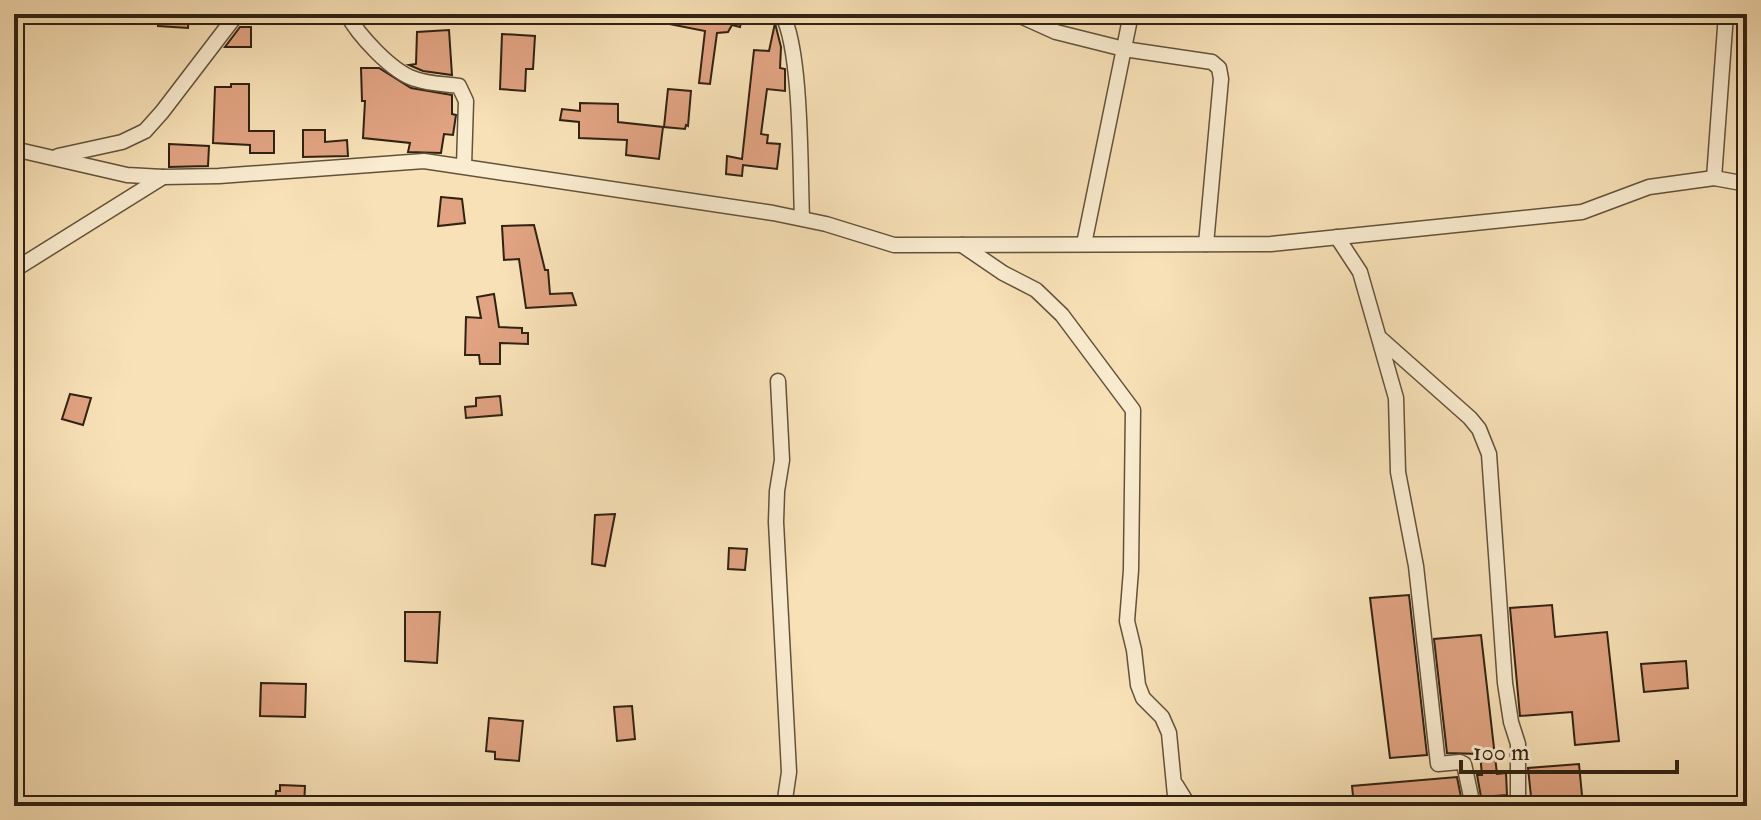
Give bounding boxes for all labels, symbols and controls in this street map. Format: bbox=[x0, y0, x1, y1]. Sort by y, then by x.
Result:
scale bar bbox=[1461, 724, 1677, 774]
text: 100 m bbox=[1473, 737, 1530, 768]

